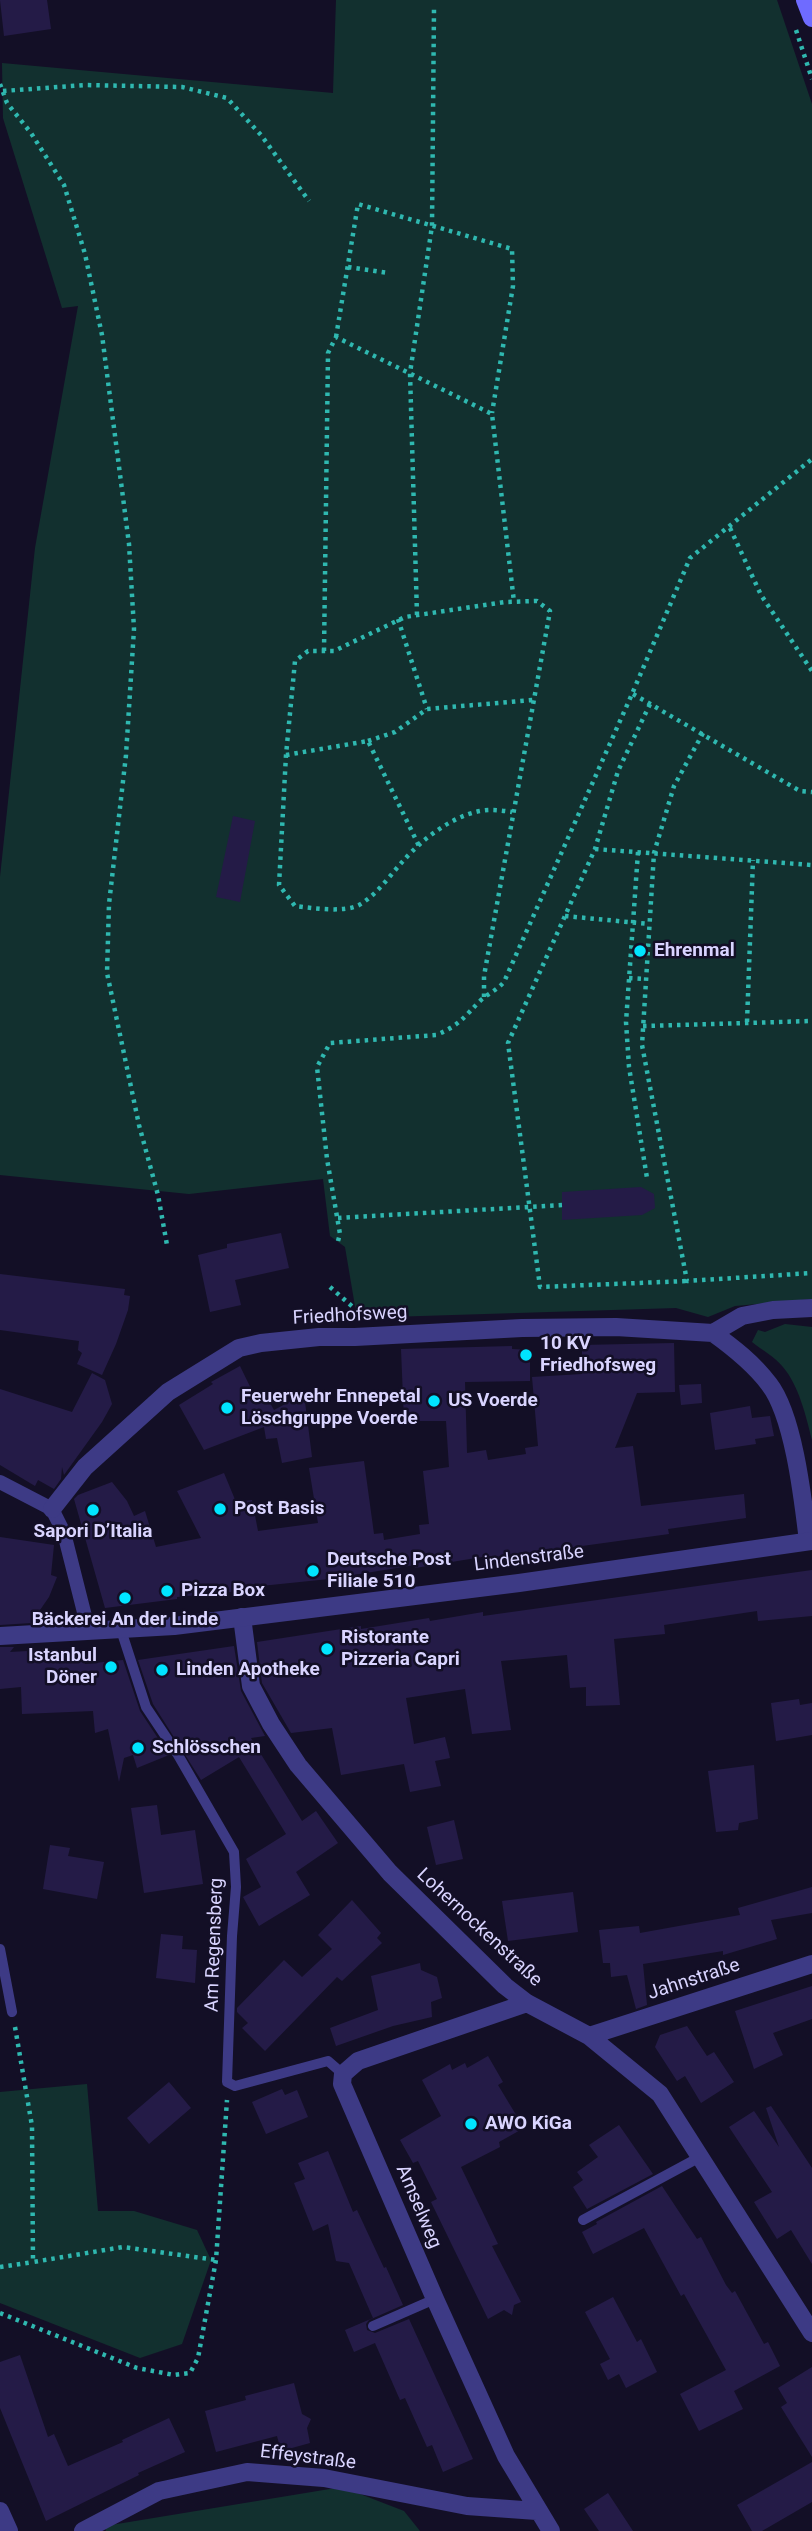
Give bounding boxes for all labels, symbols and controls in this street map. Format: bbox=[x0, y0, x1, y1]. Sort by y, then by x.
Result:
place label: Ehrenmal bbox=[654, 940, 735, 962]
marker: Ehrenmal bbox=[632, 943, 648, 959]
street label: Friedhofsweg bbox=[292, 1302, 408, 1330]
place label: 10 KV Friedhofsweg bbox=[540, 1333, 656, 1377]
marker: 10 KV Friedhofsweg bbox=[518, 1347, 534, 1363]
place label: Feuerwehr Ennepetal Löschgruppe Voerde bbox=[241, 1386, 421, 1430]
place label: US Voerde bbox=[448, 1390, 538, 1412]
marker: US Voerde bbox=[426, 1393, 442, 1409]
marker: Feuerwehr Ennepetal Löschgruppe Voerde bbox=[219, 1400, 235, 1416]
place label: Post Basis bbox=[234, 1498, 325, 1520]
marker: Post Basis bbox=[212, 1501, 228, 1517]
marker: Sapori D’Italia bbox=[85, 1502, 101, 1518]
place label: Sapori D’Italia bbox=[33, 1521, 153, 1543]
street label: Lindenstraße bbox=[473, 1541, 585, 1577]
place label: Deutsche Post Filiale 510 bbox=[327, 1549, 451, 1593]
marker: Deutsche Post Filiale 510 bbox=[305, 1563, 321, 1579]
place label: Pizza Box bbox=[181, 1580, 265, 1602]
marker: Pizza Box bbox=[159, 1583, 175, 1599]
marker: Bäckerei An der Linde bbox=[117, 1590, 133, 1606]
place label: Bäckerei An der Linde bbox=[32, 1609, 218, 1631]
place label: Ristorante Pizzeria Capri bbox=[341, 1627, 460, 1671]
marker: Ristorante Pizzeria Capri bbox=[319, 1641, 335, 1657]
place label: Istanbul Döner bbox=[28, 1645, 97, 1689]
marker: Istanbul Döner bbox=[103, 1659, 119, 1675]
place label: Linden Apotheke bbox=[176, 1659, 320, 1681]
marker: Linden Apotheke bbox=[154, 1662, 170, 1678]
place label: Schlösschen bbox=[152, 1737, 261, 1759]
marker: Schlösschen bbox=[130, 1740, 146, 1756]
street label: Lohernockenstraße bbox=[412, 1864, 546, 1992]
street label: Am Regensberg bbox=[201, 1878, 229, 2012]
street label: Jahnstraße bbox=[645, 1954, 743, 2006]
place label: AWO KiGa bbox=[485, 2113, 572, 2135]
marker: AWO KiGa bbox=[463, 2116, 479, 2132]
street label: Amselweg bbox=[390, 2162, 446, 2252]
street label: Effeystraße bbox=[259, 2441, 357, 2475]

